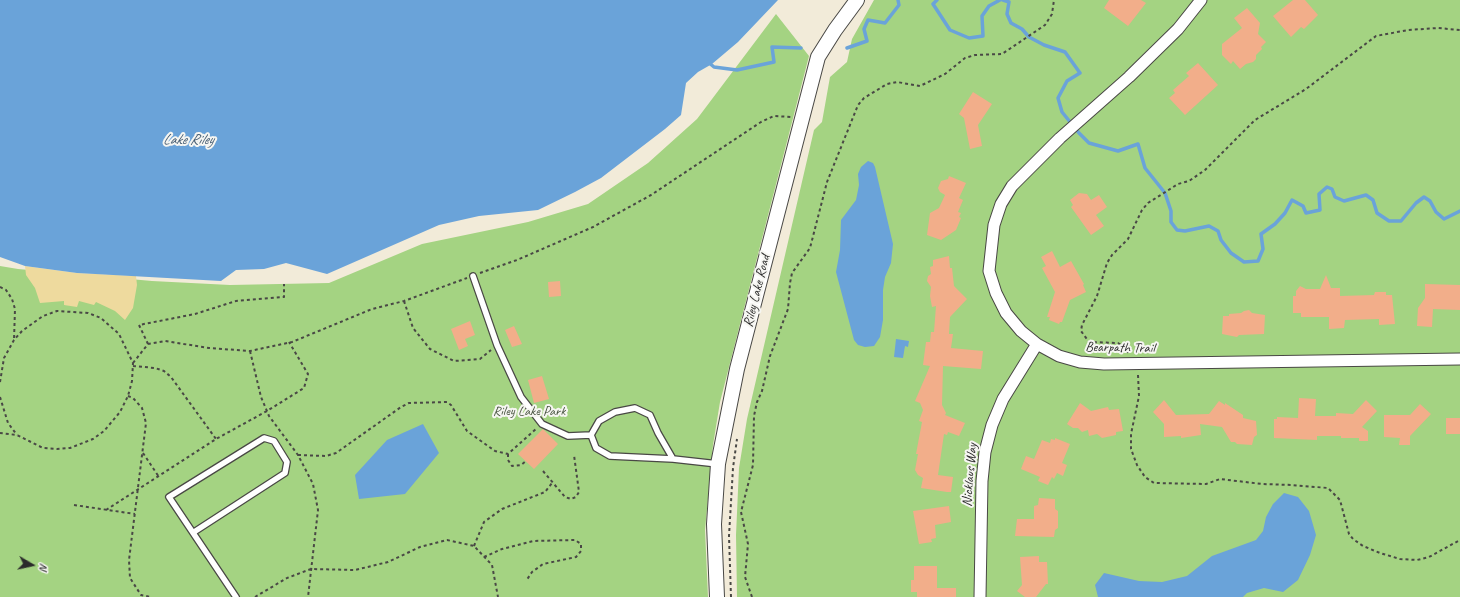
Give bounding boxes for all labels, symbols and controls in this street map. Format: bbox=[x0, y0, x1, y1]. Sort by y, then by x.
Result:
water label: Lake Riley bbox=[163, 131, 213, 149]
street label: Riley Lake Road bbox=[740, 253, 774, 329]
street label: Bearpath Trail bbox=[1085, 339, 1155, 357]
park label: Riley Lake Park bbox=[493, 403, 565, 419]
street label: Nicklaus Way bbox=[959, 443, 981, 507]
north arrow bbox=[12, 545, 52, 585]
text: N bbox=[36, 562, 51, 571]

